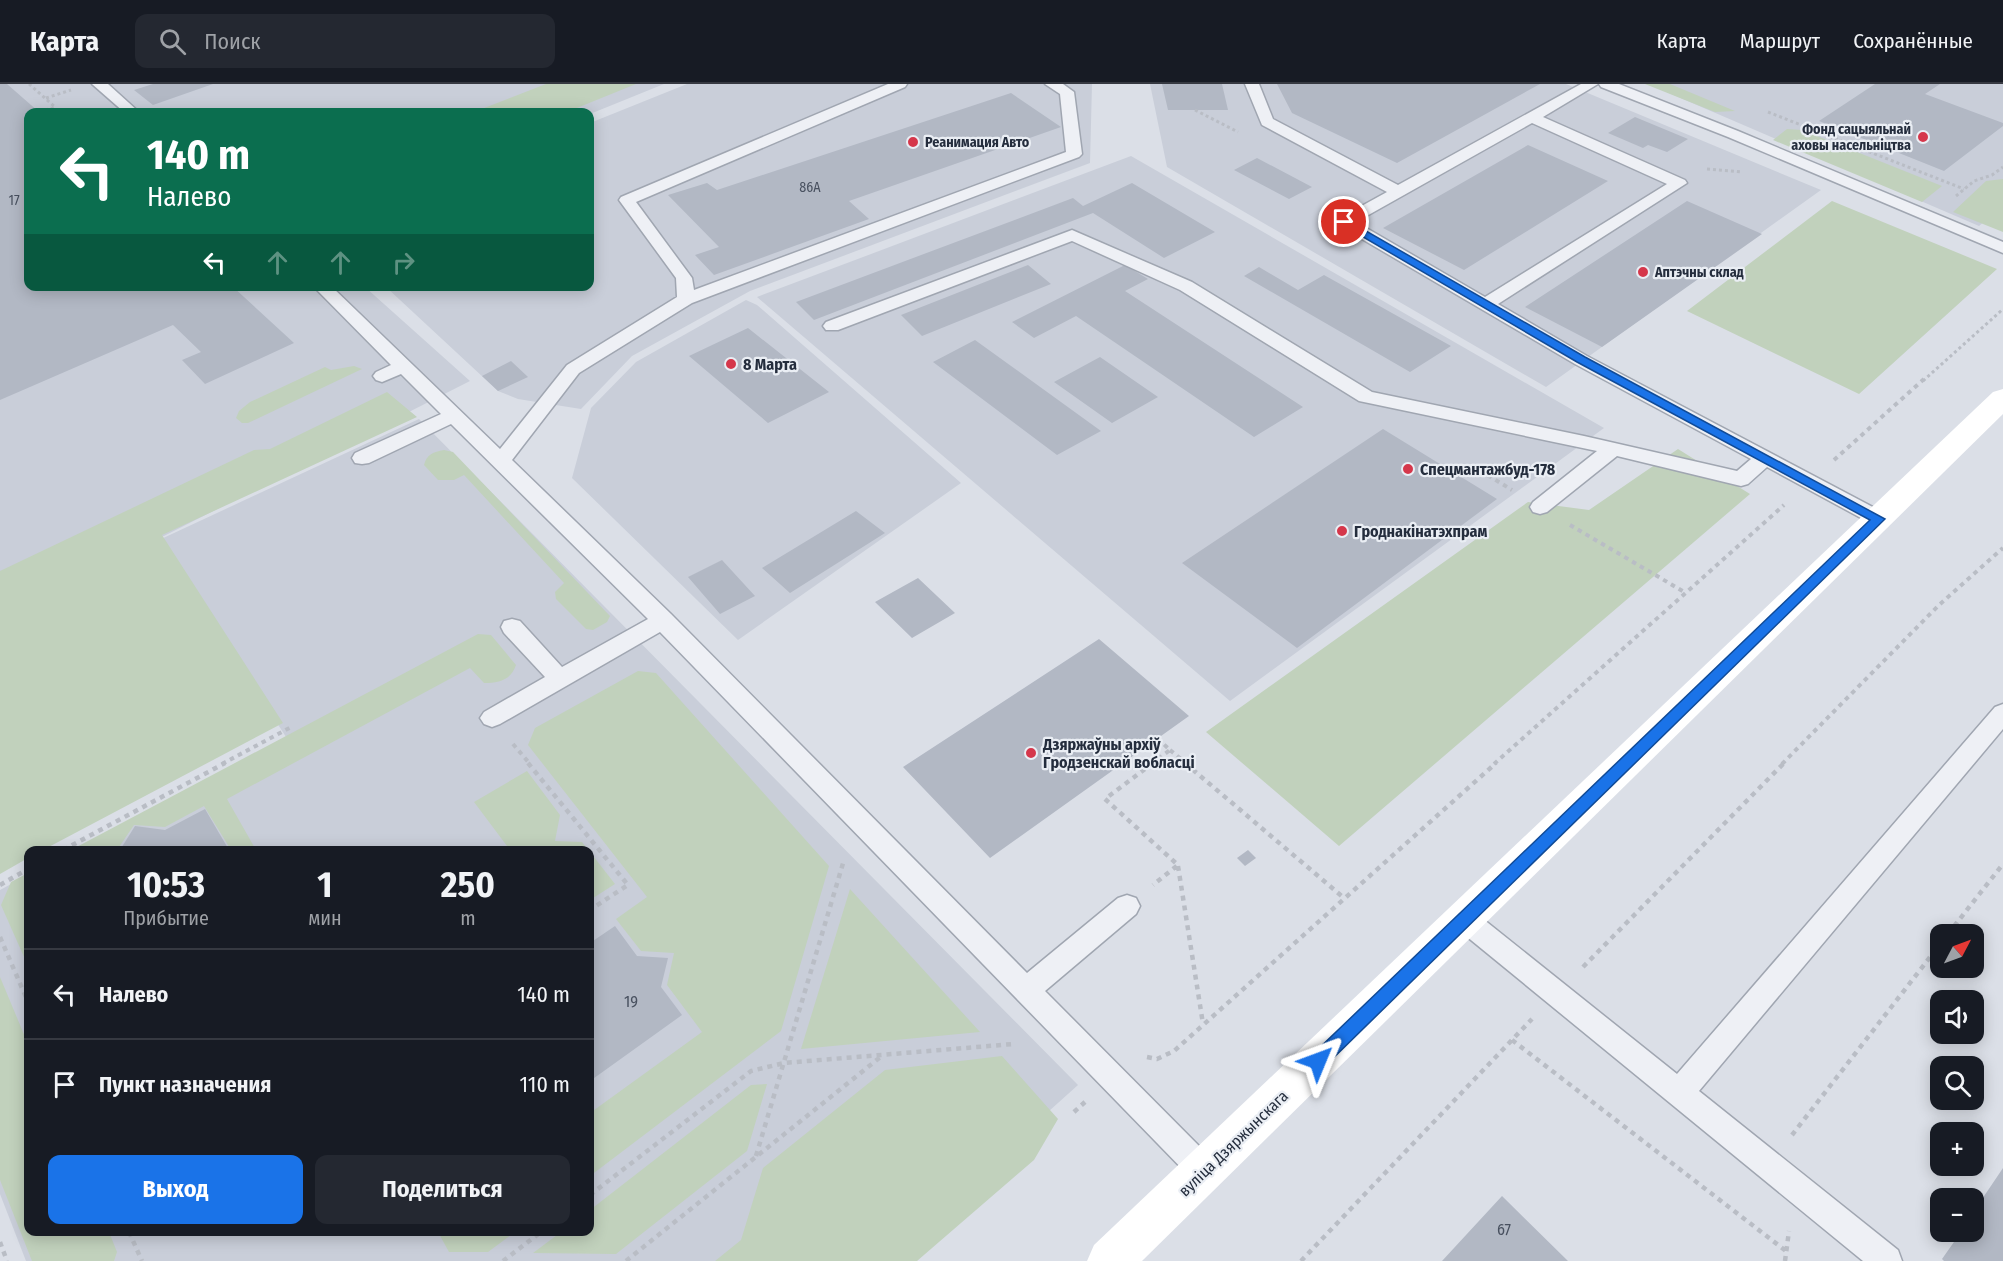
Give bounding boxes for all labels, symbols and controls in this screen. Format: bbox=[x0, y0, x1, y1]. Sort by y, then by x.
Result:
search box bbox=[135, 14, 555, 68]
text: Карта bbox=[30, 25, 99, 58]
icon: search bbox=[156, 25, 189, 58]
text: Поиск bbox=[204, 28, 261, 55]
text: Карта bbox=[1657, 28, 1707, 54]
text: Маршрут bbox=[1740, 28, 1820, 54]
text: Сохранённые bbox=[1853, 28, 1973, 54]
place label: Фонд сацыяльнай аховы насельніцтва bbox=[1791, 121, 1911, 154]
text: 140 m bbox=[147, 130, 250, 180]
marker: Фонд сацыяльнай аховы насельніцтва bbox=[1916, 130, 1930, 144]
icon: left bbox=[48, 132, 126, 210]
place label: Реанимация Авто bbox=[925, 134, 1030, 151]
marker: Реанимация Авто bbox=[906, 135, 920, 149]
house number: 86А bbox=[799, 179, 821, 196]
text: Налево bbox=[147, 181, 231, 213]
house number: 17 bbox=[8, 192, 20, 209]
pin bbox=[1318, 196, 1369, 247]
icon: arrive bbox=[1327, 205, 1360, 238]
icon: left bbox=[198, 246, 231, 279]
icon: ahead bbox=[261, 246, 294, 279]
icon: ahead bbox=[324, 246, 357, 279]
icon: right bbox=[387, 246, 420, 279]
place label: Аптэчны склад bbox=[1654, 264, 1744, 281]
marker: Аптэчны склад bbox=[1636, 265, 1650, 279]
place label: 8 Марта bbox=[743, 355, 797, 374]
marker: 8 Марта bbox=[724, 357, 738, 371]
place label: Спецмантажбуд-178 bbox=[1420, 460, 1556, 479]
marker: Спецмантажбуд-178 bbox=[1401, 462, 1415, 476]
place label: Гроднакінатэхпрам bbox=[1354, 522, 1488, 541]
marker: Гроднакінатэхпрам bbox=[1335, 524, 1349, 538]
place label: Дзяржаўны архіў Гродзенскай вобласці bbox=[1042, 735, 1195, 772]
marker: Дзяржаўны архіў Гродзенскай вобласці bbox=[1024, 746, 1038, 760]
text: 10:53 bbox=[127, 863, 205, 907]
text: 1 bbox=[317, 863, 333, 907]
text: 250 bbox=[441, 863, 495, 907]
text: Прибытие bbox=[123, 906, 209, 930]
text: мин bbox=[308, 906, 342, 930]
text: m bbox=[460, 906, 476, 930]
north arrow bbox=[1930, 924, 1984, 978]
map controls bbox=[1930, 924, 1984, 1242]
icon: left bbox=[48, 978, 81, 1011]
text: Налево bbox=[99, 981, 168, 1008]
text: 140 m bbox=[517, 981, 570, 1008]
button: sound bbox=[1930, 990, 1984, 1044]
house number: 19 bbox=[624, 992, 638, 1011]
position arrow bbox=[1286, 1029, 1350, 1093]
button: search bbox=[1930, 1056, 1984, 1110]
icon: arrive bbox=[48, 1068, 81, 1101]
text: Пункт назначения bbox=[99, 1071, 271, 1098]
text: 110 m bbox=[520, 1071, 570, 1098]
street label: вуліца Дзяржынскага bbox=[1175, 1086, 1292, 1200]
button: + bbox=[1930, 1122, 1984, 1176]
button: Выход bbox=[48, 1155, 303, 1224]
button: Поделиться bbox=[315, 1155, 570, 1224]
button: − bbox=[1930, 1188, 1984, 1242]
house number: 67 bbox=[1497, 1220, 1512, 1239]

